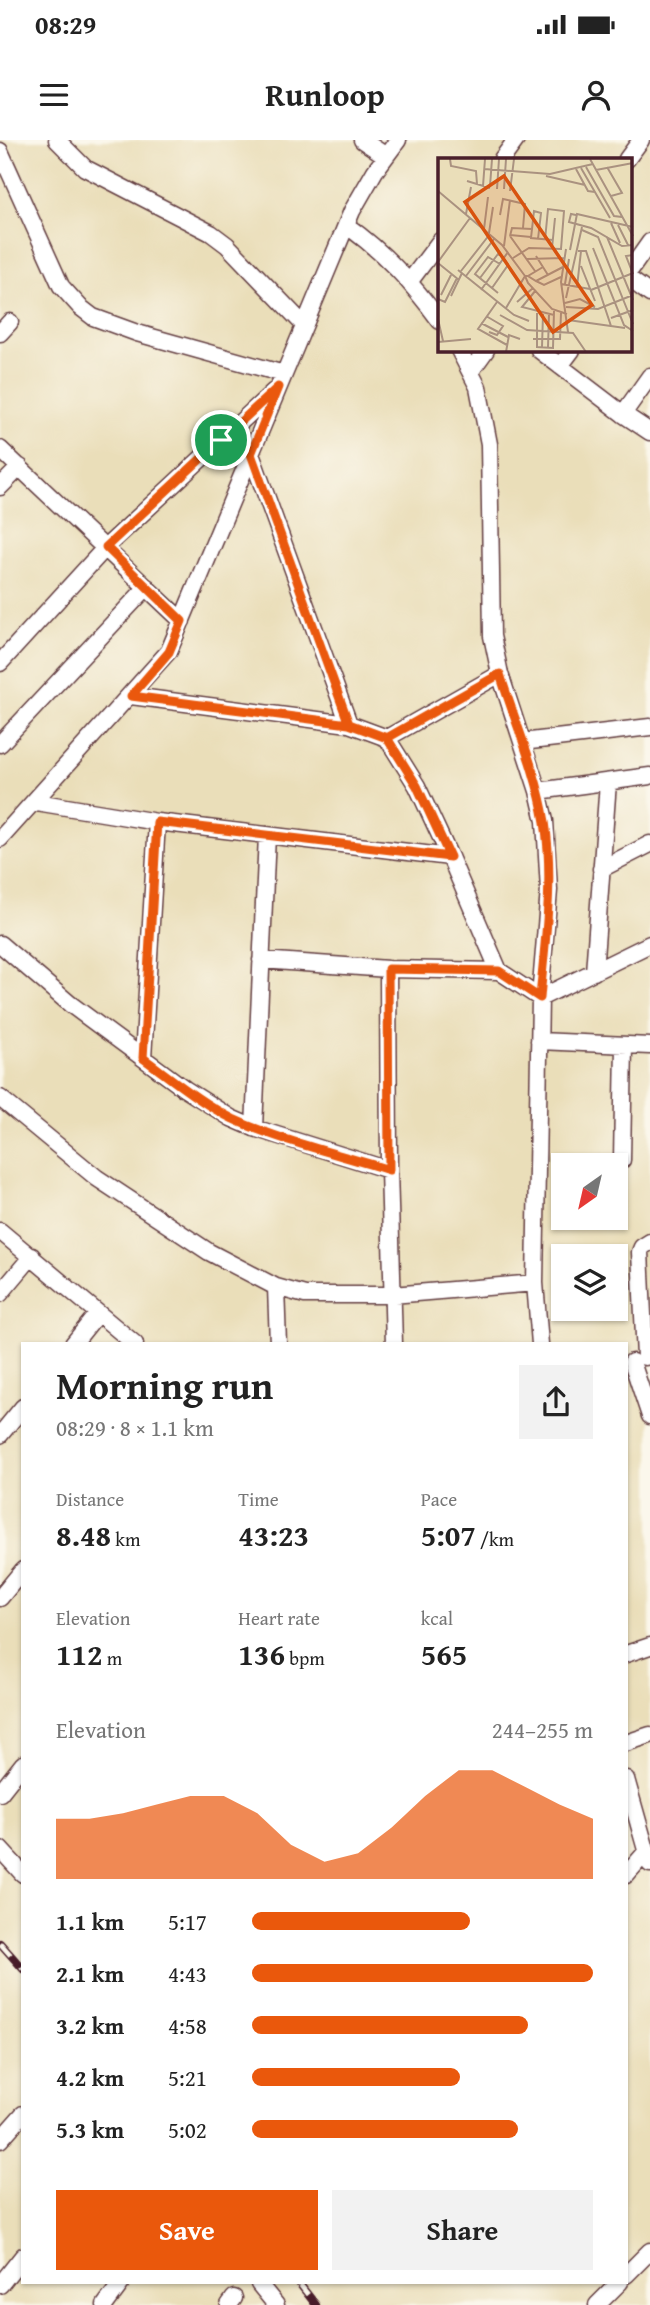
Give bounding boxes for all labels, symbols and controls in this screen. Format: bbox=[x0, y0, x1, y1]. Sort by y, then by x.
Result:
text: 08:29 bbox=[35, 5, 96, 44]
text: Runloop bbox=[265, 71, 385, 118]
icon: menu bbox=[35, 76, 73, 114]
icon: person bbox=[577, 76, 615, 114]
inset map bbox=[438, 158, 632, 352]
pin bbox=[191, 410, 251, 470]
icon: arrive bbox=[202, 421, 240, 459]
north arrow bbox=[551, 1153, 628, 1230]
map controls bbox=[551, 1153, 628, 1321]
button: layers bbox=[551, 1244, 628, 1321]
text: Morning run bbox=[56, 1357, 273, 1413]
button: share bbox=[519, 1365, 593, 1439]
text: 08:29 · 8 × 1.1 km bbox=[56, 1411, 214, 1444]
text: Distance bbox=[56, 1485, 124, 1513]
text: Time bbox=[238, 1485, 279, 1513]
text: Pace bbox=[421, 1485, 457, 1513]
text: 8.48 bbox=[56, 1513, 111, 1557]
text: 43:23 bbox=[238, 1513, 309, 1557]
text: 5:07 bbox=[421, 1513, 476, 1557]
text: km bbox=[111, 1525, 140, 1553]
text: /km bbox=[476, 1525, 514, 1553]
text: Elevation bbox=[56, 1604, 130, 1632]
text: Heart rate bbox=[238, 1604, 320, 1632]
text: kcal bbox=[421, 1604, 453, 1632]
text: 112 bbox=[56, 1632, 103, 1676]
text: 136 bbox=[238, 1632, 285, 1676]
text: 565 bbox=[421, 1632, 467, 1676]
text: m bbox=[103, 1644, 122, 1672]
text: bpm bbox=[285, 1644, 325, 1672]
text: Elevation bbox=[56, 1713, 146, 1746]
text: 244–255 m bbox=[492, 1713, 593, 1746]
text: 1.1 km bbox=[56, 1905, 124, 1938]
text: 5:17 bbox=[168, 1905, 207, 1938]
text: 2.1 km bbox=[56, 1957, 124, 1990]
text: 4:43 bbox=[168, 1957, 207, 1990]
text: 3.2 km bbox=[56, 2009, 124, 2042]
text: 4:58 bbox=[168, 2009, 207, 2042]
text: 4.2 km bbox=[56, 2061, 124, 2094]
text: 5:21 bbox=[168, 2061, 207, 2094]
text: 5.3 km bbox=[56, 2113, 124, 2146]
text: 5:02 bbox=[168, 2113, 207, 2146]
button: Save bbox=[56, 2190, 318, 2270]
button: Share bbox=[332, 2190, 593, 2270]

